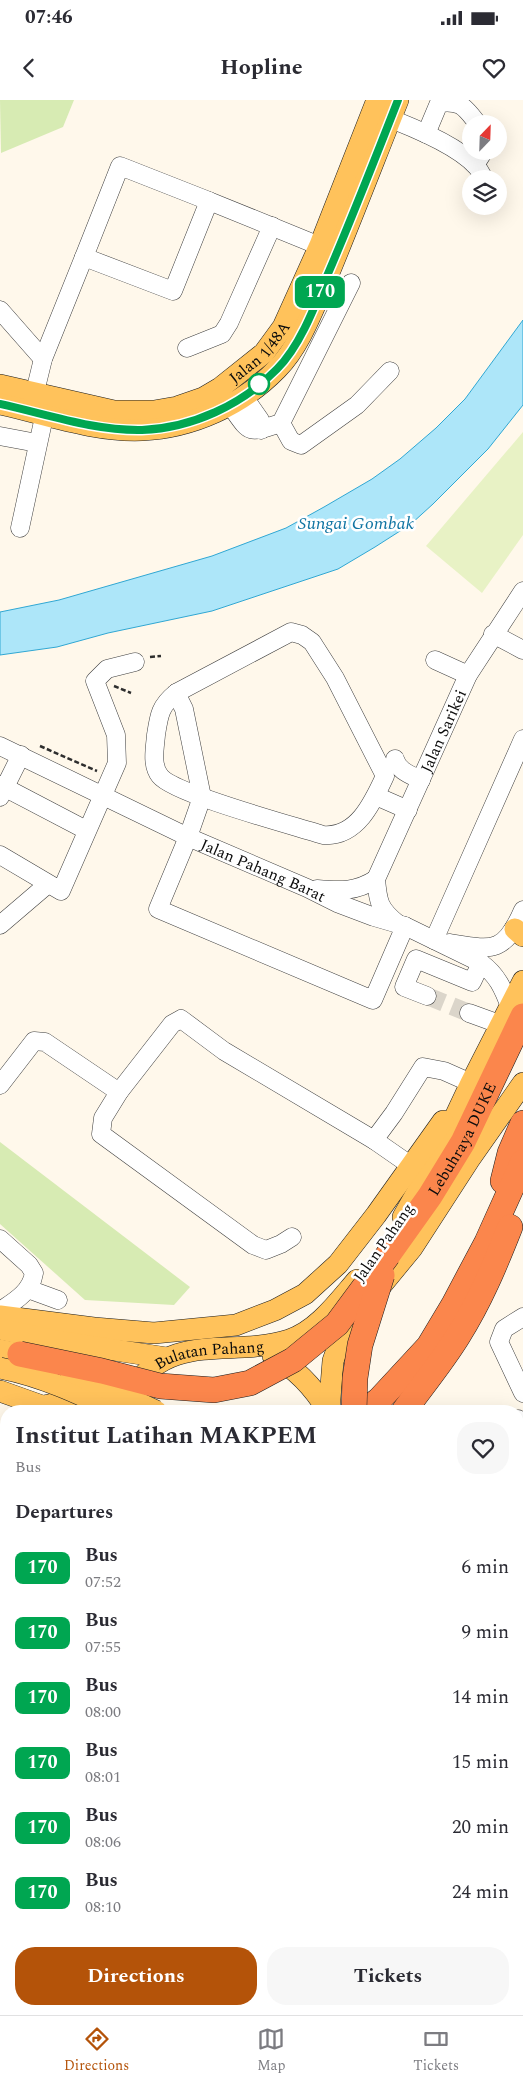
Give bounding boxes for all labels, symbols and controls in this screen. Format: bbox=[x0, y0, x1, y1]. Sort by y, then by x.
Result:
text: 07:46 bbox=[25, 3, 73, 32]
text: Hopline bbox=[220, 51, 303, 84]
icon: back bbox=[15, 54, 43, 82]
icon: heart bbox=[480, 54, 508, 82]
north arrow bbox=[462, 115, 508, 160]
map controls bbox=[462, 115, 507, 215]
button: layers bbox=[462, 170, 507, 215]
line badge: 170 bbox=[291, 276, 349, 308]
text: 170 bbox=[305, 278, 335, 305]
street label: Jalan 1/48A bbox=[224, 317, 296, 390]
unlabelled marker bbox=[248, 373, 270, 395]
water label: Sungai Gombak bbox=[298, 510, 415, 537]
street label: Jalan Sarikei bbox=[415, 686, 473, 777]
street label: Jalan Pahang Barat bbox=[197, 833, 330, 909]
street label: Lebuhraya DUKE bbox=[422, 1078, 503, 1201]
street label: Jalan Pahang bbox=[348, 1198, 420, 1287]
street label: Bulatan Pahang bbox=[150, 1334, 265, 1376]
text: Institut Latihan MAKPEM bbox=[15, 1418, 317, 1454]
button: heart bbox=[457, 1422, 509, 1474]
text: Bus bbox=[15, 1455, 41, 1479]
text: Departures bbox=[15, 1498, 113, 1527]
text: Bus bbox=[85, 1541, 118, 1570]
text: 6 min bbox=[461, 1553, 509, 1582]
text: 170 bbox=[27, 1554, 58, 1581]
text: 07:52 bbox=[85, 1570, 121, 1594]
text: Bus bbox=[85, 1606, 118, 1635]
text: 9 min bbox=[461, 1618, 509, 1647]
text: 170 bbox=[27, 1619, 58, 1646]
text: 07:55 bbox=[85, 1635, 121, 1659]
text: Bus bbox=[85, 1671, 118, 1700]
text: 14 min bbox=[452, 1683, 509, 1712]
text: 170 bbox=[27, 1684, 58, 1711]
text: 08:00 bbox=[85, 1700, 121, 1724]
text: Bus bbox=[85, 1736, 118, 1765]
text: 15 min bbox=[452, 1748, 509, 1777]
text: 170 bbox=[27, 1749, 58, 1776]
text: 08:01 bbox=[85, 1765, 121, 1789]
text: Bus bbox=[85, 1801, 118, 1830]
text: 20 min bbox=[452, 1813, 509, 1842]
text: 170 bbox=[27, 1814, 58, 1841]
text: 08:06 bbox=[85, 1830, 121, 1854]
text: Bus bbox=[85, 1866, 118, 1895]
text: 24 min bbox=[452, 1878, 509, 1907]
text: 170 bbox=[27, 1879, 58, 1906]
text: 08:10 bbox=[85, 1895, 121, 1919]
button: Directions bbox=[15, 1947, 257, 2005]
button: Tickets bbox=[267, 1947, 509, 2005]
tab: Directions bbox=[64, 2025, 129, 2076]
tab: Map bbox=[257, 2025, 285, 2076]
tab: Tickets bbox=[413, 2025, 459, 2076]

